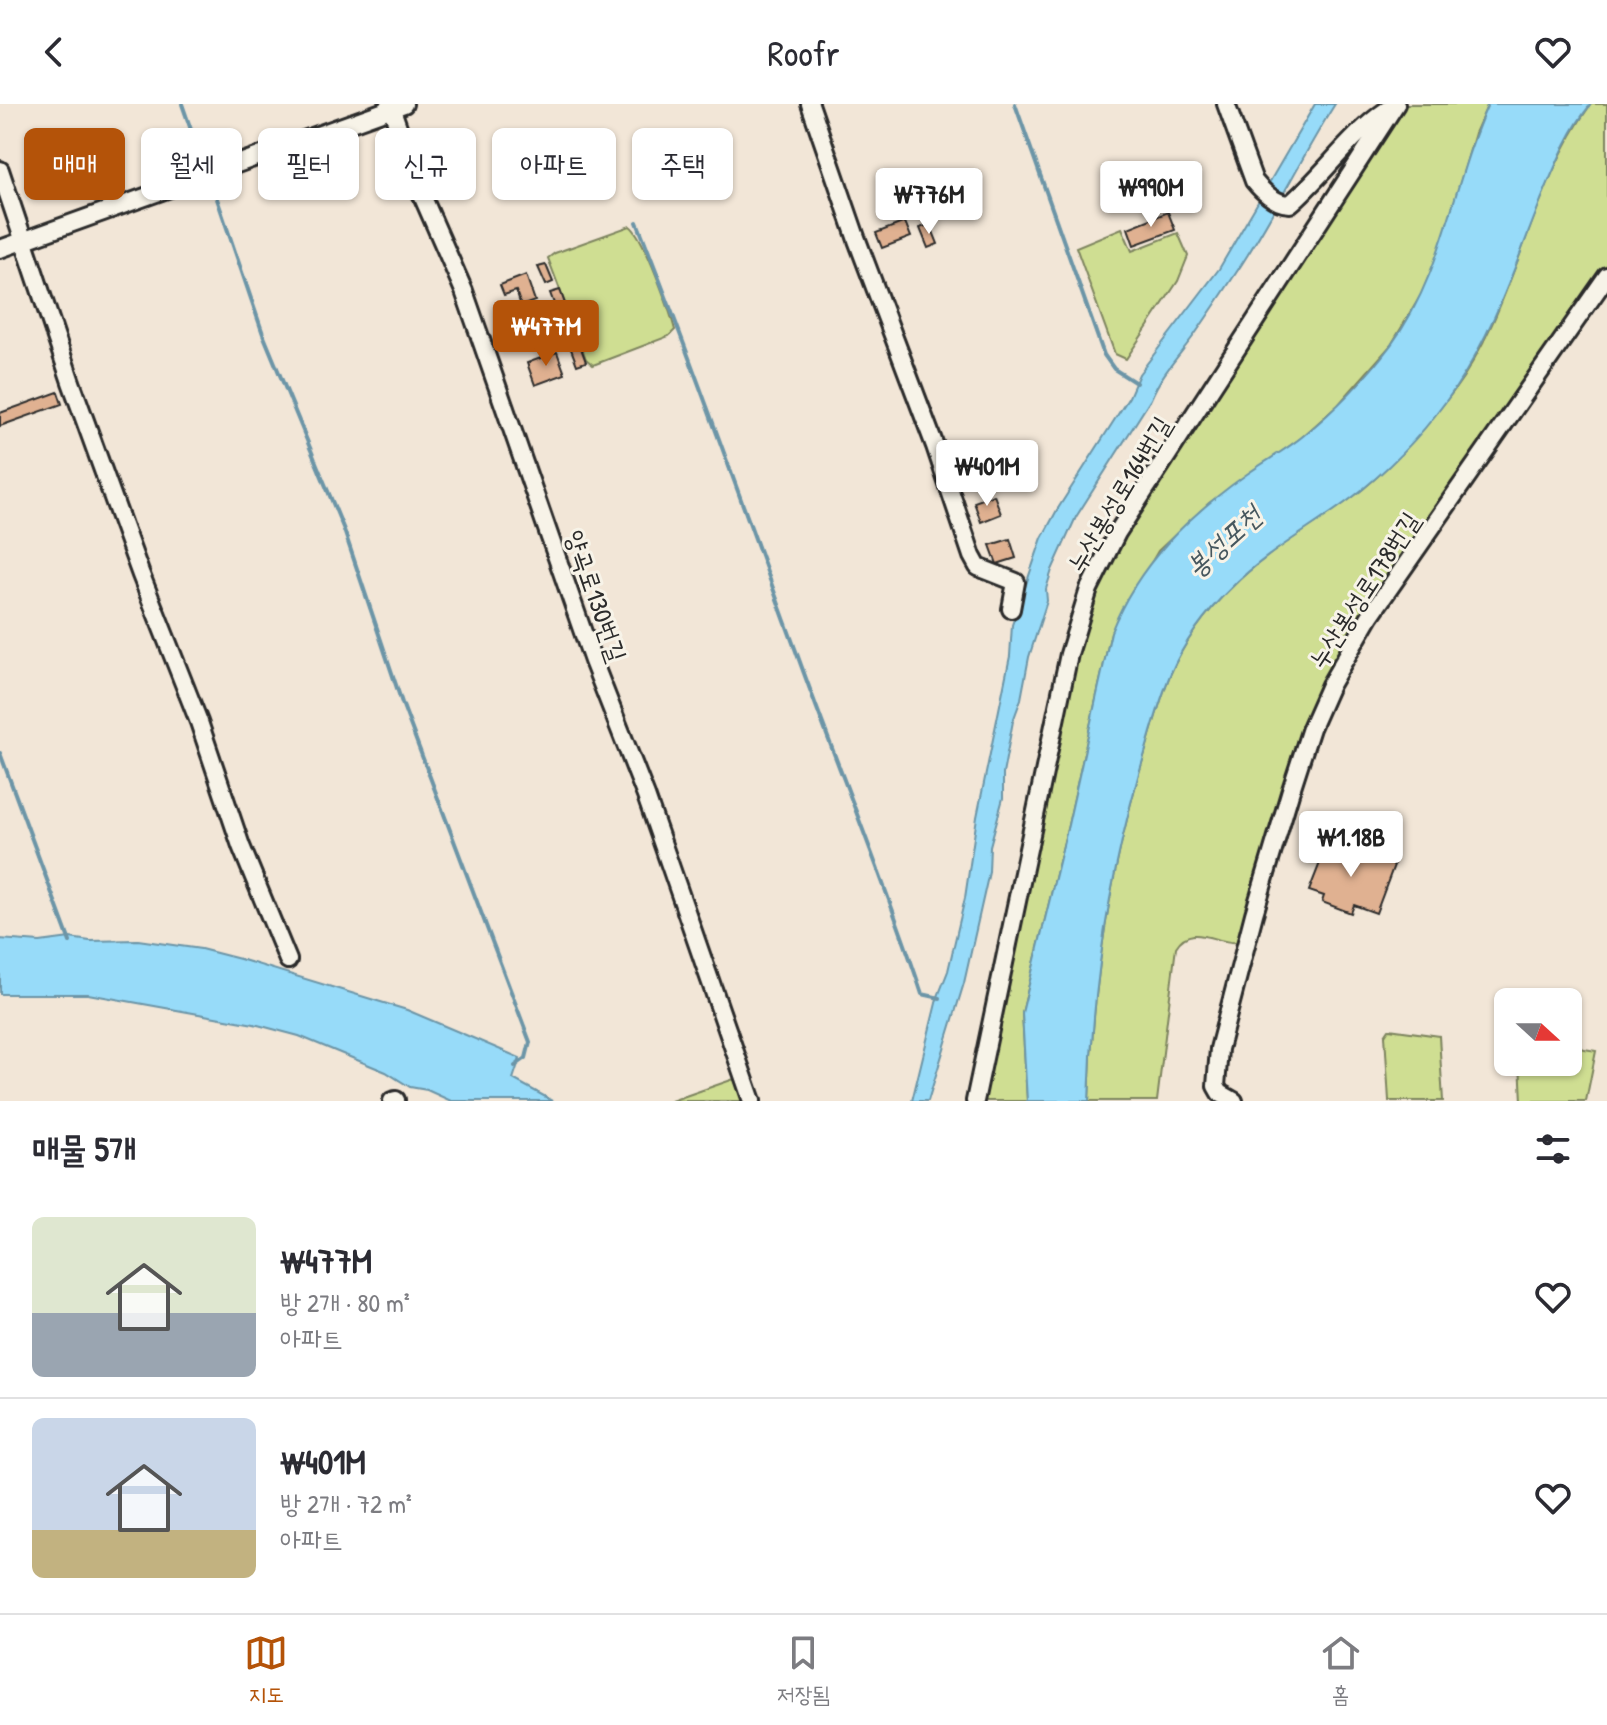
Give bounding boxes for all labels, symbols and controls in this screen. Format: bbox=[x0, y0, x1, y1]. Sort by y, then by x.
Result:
text: Roofr bbox=[767, 28, 840, 77]
icon: back bbox=[32, 30, 76, 74]
icon: heart bbox=[1531, 30, 1575, 74]
chip: 매매 bbox=[24, 128, 125, 200]
chip: 월세 bbox=[141, 128, 242, 200]
chip: 필터 bbox=[258, 128, 359, 200]
chip: 신규 bbox=[375, 128, 476, 200]
chip: 아파트 bbox=[492, 128, 616, 200]
chip: 주택 bbox=[632, 128, 733, 200]
pin: ₩990M bbox=[1095, 161, 1207, 229]
pin: ₩776M bbox=[873, 168, 985, 236]
text: ₩990M bbox=[1118, 169, 1184, 204]
text: ₩776M bbox=[894, 176, 964, 211]
pin: ₩477M bbox=[490, 300, 602, 368]
text: ₩477M bbox=[511, 308, 581, 343]
street label: 누산봉성로164번길 bbox=[1058, 409, 1179, 578]
pin: ₩401M bbox=[931, 440, 1043, 508]
text: ₩401M bbox=[954, 448, 1020, 483]
water label: 봉성포천 bbox=[1177, 495, 1271, 585]
street label: 누산봉성로178번길 bbox=[1300, 505, 1427, 675]
street label: 양곡로130번길 bbox=[558, 525, 635, 667]
pin: ₩1.18B bbox=[1286, 811, 1416, 879]
text: ₩1.18B bbox=[1317, 819, 1385, 854]
north arrow bbox=[1494, 988, 1582, 1076]
map controls bbox=[1494, 988, 1582, 1076]
text: 매물 5개 bbox=[32, 1126, 136, 1172]
icon: filters bbox=[1531, 1127, 1575, 1171]
text: ₩477M bbox=[280, 1238, 372, 1284]
icon: home bbox=[96, 1249, 192, 1345]
icon: heart bbox=[1531, 1275, 1575, 1319]
text: 방 2개 · 80 m² bbox=[280, 1285, 410, 1320]
text: 아파트 bbox=[280, 1321, 343, 1356]
text: ₩401M bbox=[280, 1439, 366, 1485]
icon: home bbox=[96, 1450, 192, 1546]
icon: heart bbox=[1531, 1476, 1575, 1520]
text: 방 2개 · 72 m² bbox=[280, 1486, 412, 1521]
text: 아파트 bbox=[280, 1522, 343, 1557]
tab: 지도 bbox=[244, 1631, 288, 1709]
tab: 저장됨 bbox=[777, 1631, 830, 1709]
tab: 홈 bbox=[1319, 1631, 1363, 1709]

